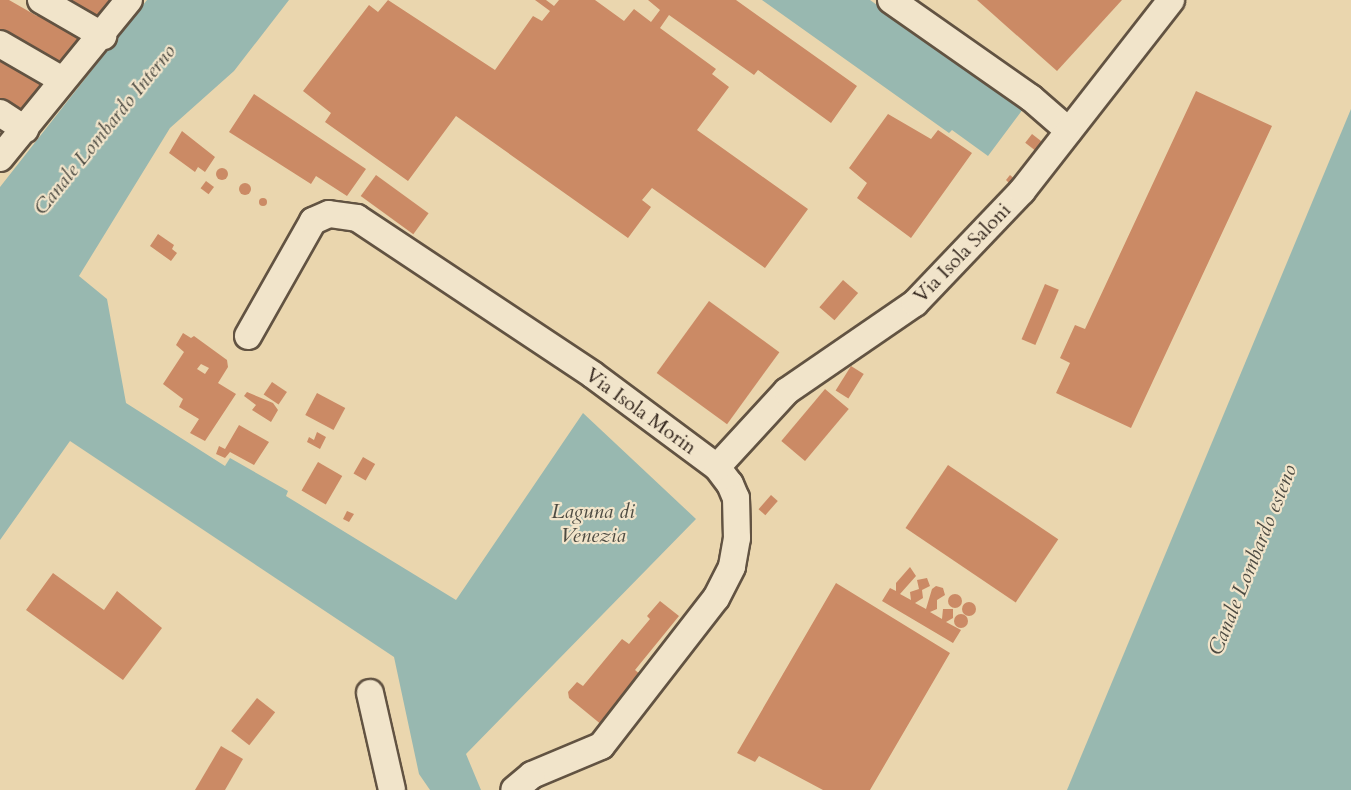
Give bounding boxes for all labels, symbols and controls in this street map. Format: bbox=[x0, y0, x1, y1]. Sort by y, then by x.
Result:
water label: Canale Lombardo Interno bbox=[29, 40, 181, 220]
street label: Via Isola Saloni bbox=[908, 198, 1016, 308]
street label: Via Isola Morin bbox=[581, 363, 701, 459]
water label: Canale Lombardo esteno bbox=[1203, 461, 1303, 659]
water label: Laguna di Venezia bbox=[551, 499, 635, 549]

